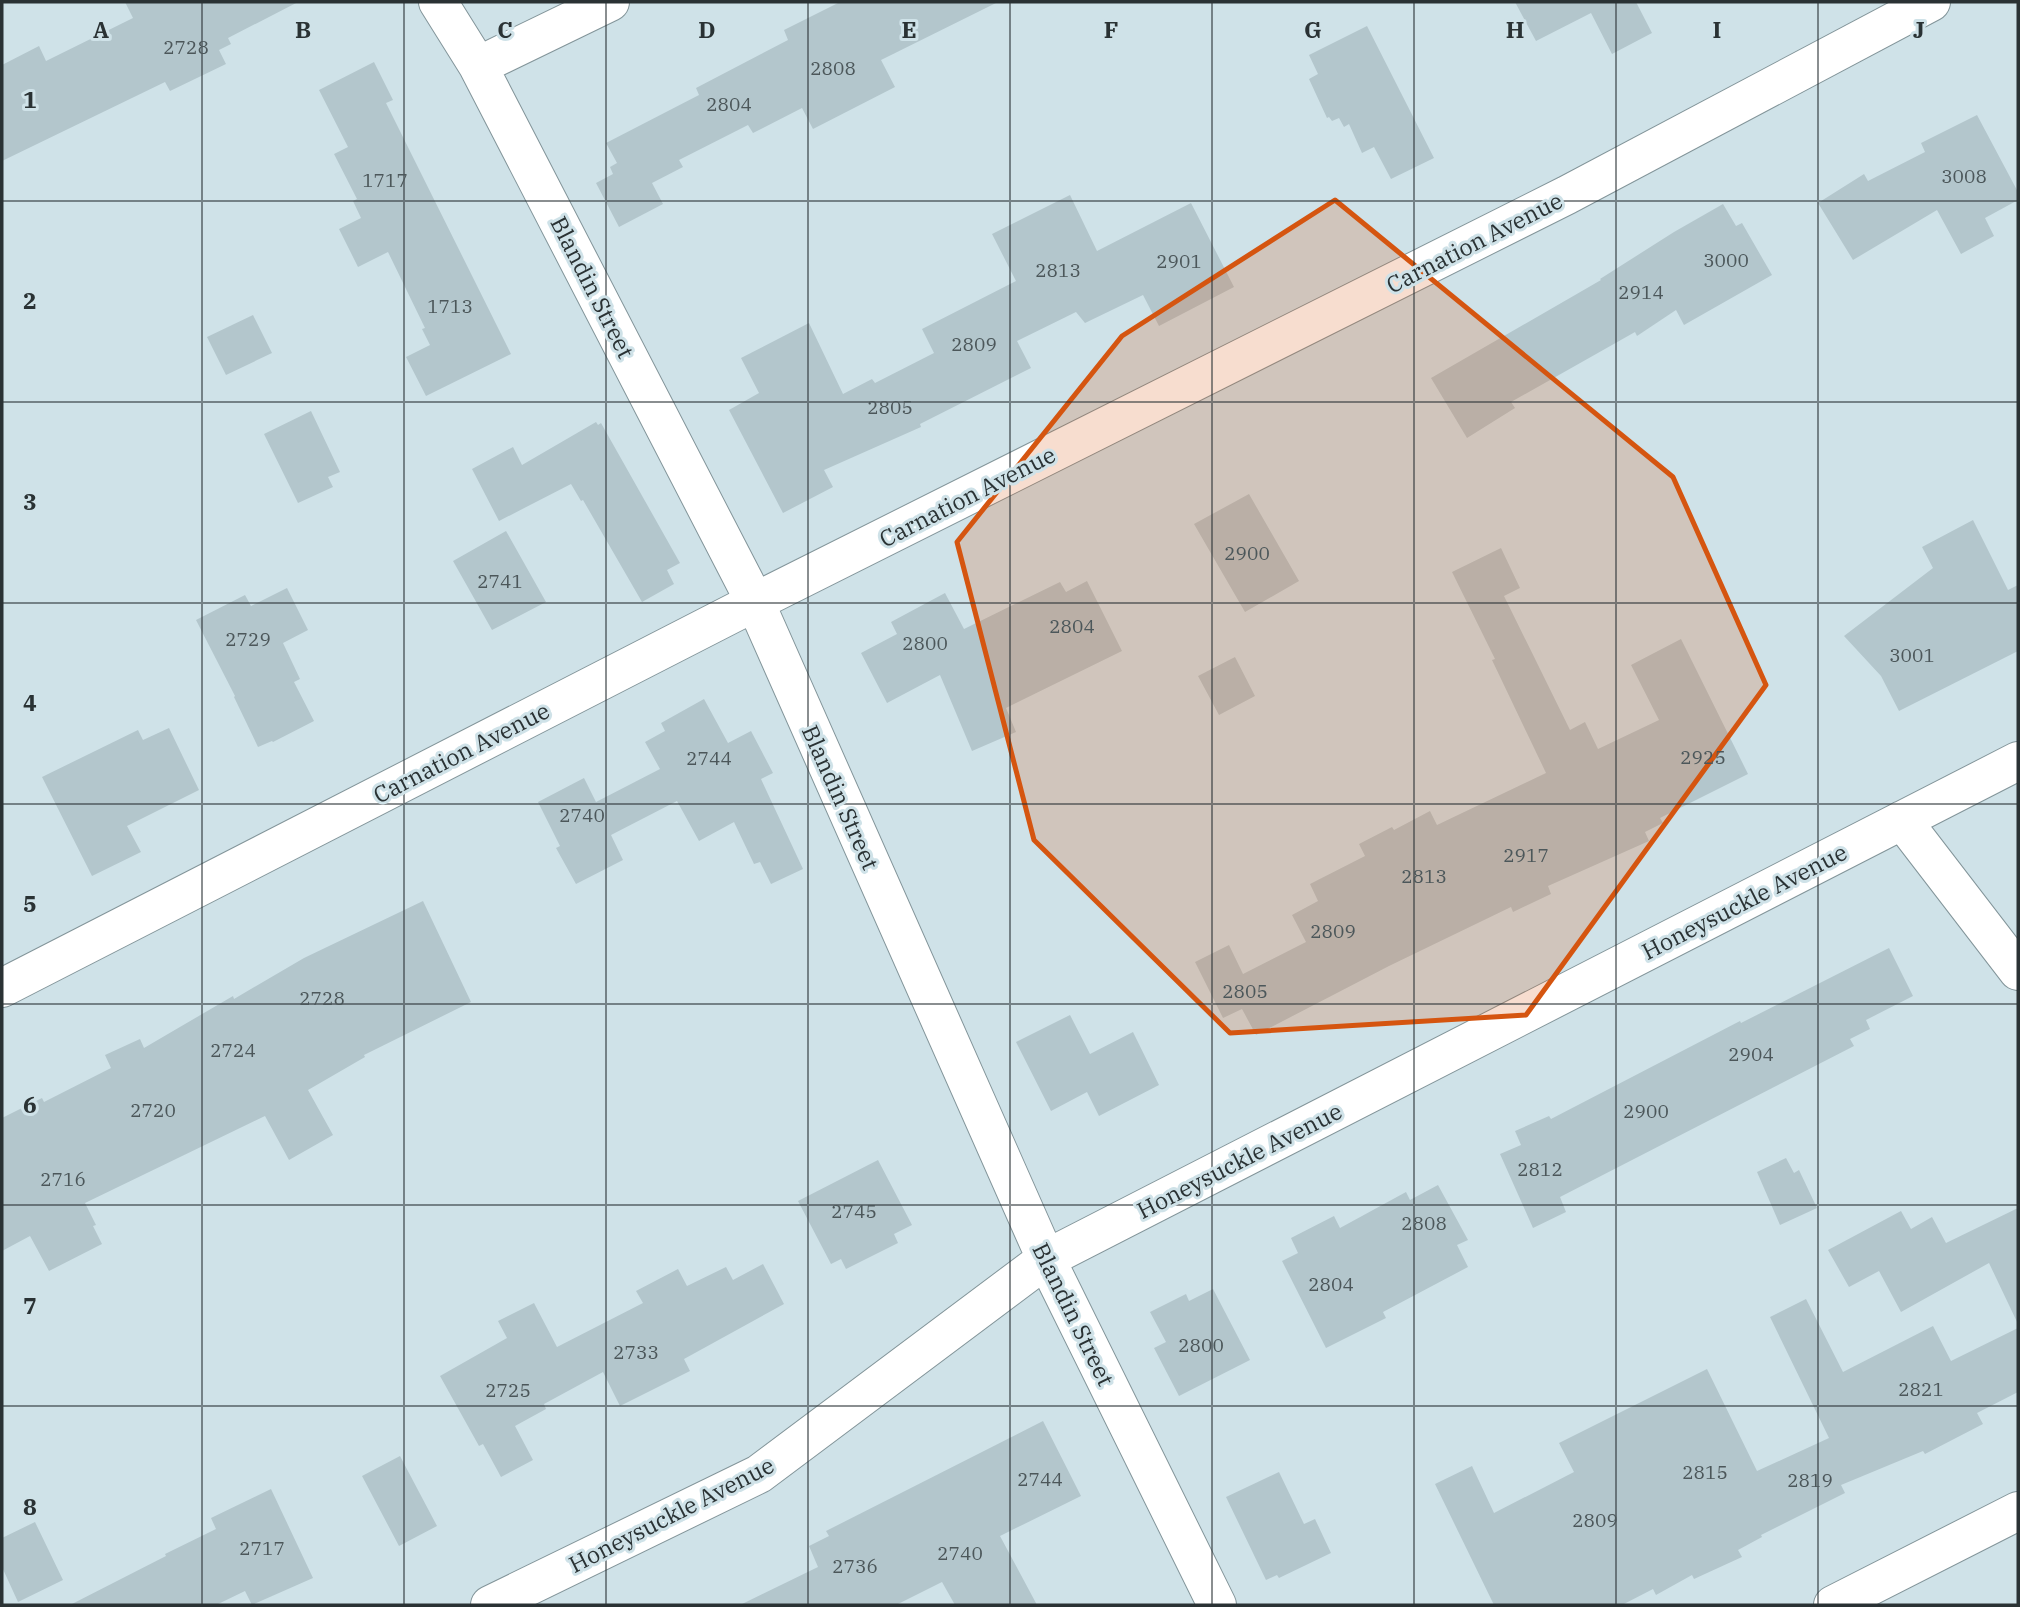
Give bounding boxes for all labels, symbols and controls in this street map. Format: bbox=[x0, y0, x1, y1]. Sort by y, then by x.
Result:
text: A bbox=[93, 14, 109, 44]
text: B bbox=[295, 14, 311, 44]
text: C bbox=[497, 14, 513, 44]
text: D bbox=[698, 14, 716, 44]
text: E bbox=[901, 14, 917, 44]
text: F bbox=[1104, 14, 1118, 44]
text: G bbox=[1304, 14, 1322, 44]
text: H bbox=[1506, 14, 1524, 44]
text: I bbox=[1713, 14, 1721, 44]
text: J bbox=[1913, 14, 1925, 44]
house number: 2728 bbox=[163, 35, 209, 59]
house number: 2808 bbox=[810, 56, 856, 80]
text: 1 bbox=[23, 84, 37, 114]
house number: 2804 bbox=[706, 92, 752, 116]
house number: 3008 bbox=[1941, 164, 1987, 188]
house number: 1717 bbox=[362, 168, 408, 192]
street label: Carnation Avenue bbox=[1381, 185, 1567, 299]
street label: Blandin Street bbox=[544, 211, 642, 363]
house number: 3000 bbox=[1703, 248, 1749, 272]
house number: 2901 bbox=[1156, 249, 1202, 273]
house number: 2813 bbox=[1035, 258, 1081, 282]
house number: 2914 bbox=[1618, 280, 1664, 304]
text: 2 bbox=[23, 285, 37, 315]
house number: 1713 bbox=[427, 294, 473, 318]
house number: 2809 bbox=[951, 332, 997, 356]
house number: 2805 bbox=[867, 395, 913, 419]
street label: Carnation Avenue bbox=[874, 439, 1060, 553]
text: 3 bbox=[23, 486, 37, 516]
house number: 2900 bbox=[1224, 541, 1270, 565]
house number: 2741 bbox=[477, 569, 523, 593]
house number: 2804 bbox=[1049, 614, 1095, 638]
house number: 2729 bbox=[225, 627, 271, 651]
house number: 2800 bbox=[902, 631, 948, 655]
house number: 3001 bbox=[1889, 643, 1935, 667]
text: 4 bbox=[23, 687, 37, 717]
street label: Carnation Avenue bbox=[368, 695, 554, 809]
street label: Blandin Street bbox=[796, 720, 886, 874]
house number: 2925 bbox=[1680, 745, 1726, 769]
house number: 2744 bbox=[686, 746, 732, 770]
house number: 2740 bbox=[559, 803, 605, 827]
street label: Honeysuckle Avenue bbox=[1636, 836, 1852, 966]
house number: 2917 bbox=[1503, 843, 1549, 867]
house number: 2813 bbox=[1401, 864, 1447, 888]
text: 5 bbox=[23, 888, 37, 918]
house number: 2809 bbox=[1310, 919, 1356, 943]
house number: 2805 bbox=[1222, 979, 1268, 1003]
house number: 2728 bbox=[299, 986, 345, 1010]
house number: 2724 bbox=[210, 1038, 256, 1062]
house number: 2904 bbox=[1728, 1042, 1774, 1066]
text: 6 bbox=[23, 1089, 37, 1119]
street label: Honeysuckle Avenue bbox=[1131, 1095, 1347, 1225]
house number: 2720 bbox=[130, 1098, 176, 1122]
house number: 2900 bbox=[1623, 1099, 1669, 1123]
house number: 2812 bbox=[1517, 1157, 1563, 1181]
house number: 2716 bbox=[40, 1167, 86, 1191]
house number: 2745 bbox=[831, 1199, 877, 1223]
house number: 2808 bbox=[1401, 1211, 1447, 1235]
street label: Blandin Street bbox=[1026, 1238, 1122, 1390]
house number: 2804 bbox=[1308, 1272, 1354, 1296]
text: 7 bbox=[23, 1290, 37, 1320]
house number: 2800 bbox=[1178, 1333, 1224, 1357]
house number: 2733 bbox=[613, 1340, 659, 1364]
house number: 2821 bbox=[1898, 1377, 1944, 1401]
house number: 2725 bbox=[485, 1378, 531, 1402]
street label: Honeysuckle Avenue bbox=[563, 1449, 779, 1579]
house number: 2815 bbox=[1682, 1460, 1728, 1484]
house number: 2744 bbox=[1017, 1467, 1063, 1491]
house number: 2819 bbox=[1787, 1468, 1833, 1492]
text: 8 bbox=[23, 1491, 37, 1521]
house number: 2809 bbox=[1572, 1508, 1618, 1532]
house number: 2717 bbox=[239, 1536, 285, 1560]
house number: 2740 bbox=[937, 1541, 983, 1565]
house number: 2736 bbox=[832, 1554, 878, 1578]

